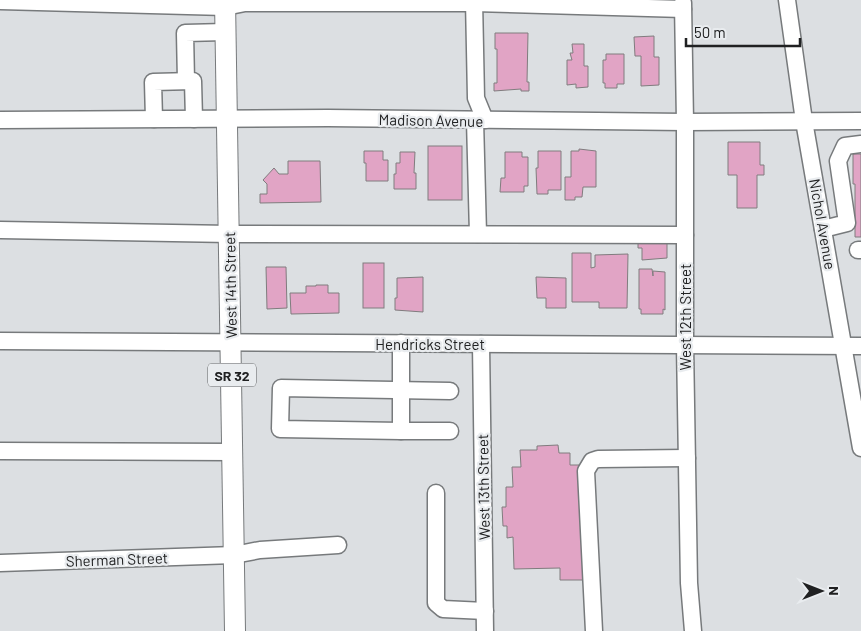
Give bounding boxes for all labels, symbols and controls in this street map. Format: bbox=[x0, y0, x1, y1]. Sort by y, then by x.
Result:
scale bar bbox=[686, 15, 800, 47]
text: 50 m bbox=[694, 23, 726, 41]
street label: Madison Avenue bbox=[379, 110, 483, 130]
street label: Nichol Avenue bbox=[806, 177, 840, 271]
street label: West 14th Street bbox=[220, 231, 240, 339]
street label: West 12th Street bbox=[676, 264, 694, 370]
street label: Hendricks Street bbox=[375, 335, 485, 353]
road number: SR 32 bbox=[208, 364, 256, 386]
street label: West 13th Street bbox=[473, 434, 493, 540]
street label: Sherman Street bbox=[66, 548, 168, 570]
north arrow bbox=[796, 566, 846, 616]
text: N bbox=[826, 586, 843, 596]

